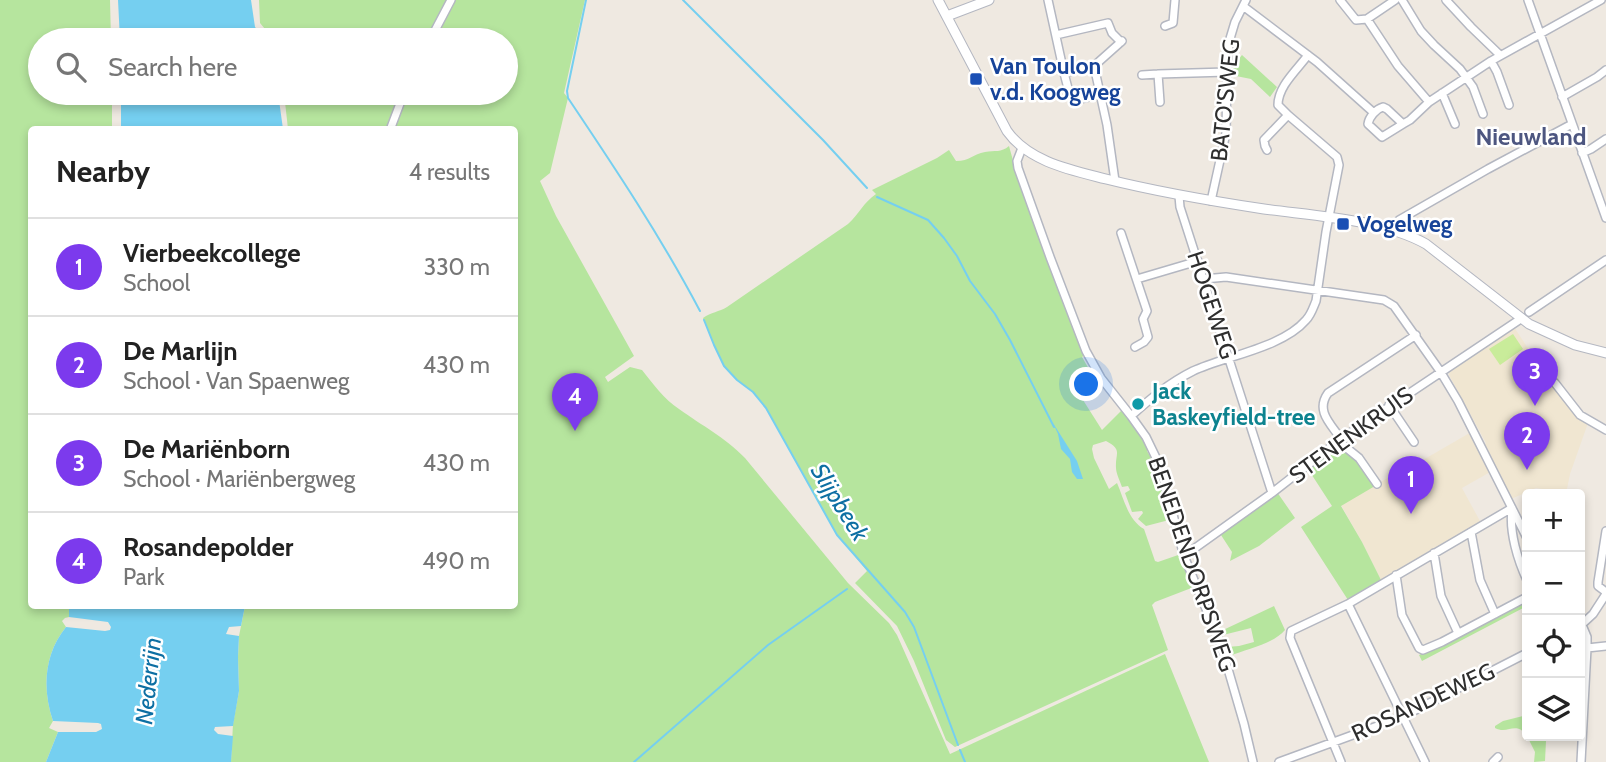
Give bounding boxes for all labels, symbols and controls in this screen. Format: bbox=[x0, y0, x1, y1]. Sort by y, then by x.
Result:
search box bbox=[28, 28, 518, 105]
street label: BATO'SWEG bbox=[1205, 37, 1245, 163]
icon: search bbox=[52, 48, 90, 86]
text: Search here bbox=[108, 51, 237, 83]
place label: Van Toulon v.d. Koogweg bbox=[990, 52, 1121, 106]
marker: Van Toulon v.d. Koogweg bbox=[968, 71, 984, 87]
district label: Nieuwland bbox=[1476, 122, 1586, 151]
text: Nearby bbox=[56, 153, 150, 190]
text: 4 results bbox=[409, 158, 490, 186]
place label: Vogelweg bbox=[1357, 210, 1453, 238]
marker: Vogelweg bbox=[1335, 216, 1351, 232]
text: Vierbeekcollege bbox=[123, 237, 301, 269]
street label: HOGEWEG bbox=[1181, 247, 1243, 363]
text: 1 bbox=[75, 253, 83, 281]
text: 330 m bbox=[424, 253, 490, 281]
text: School bbox=[123, 269, 190, 297]
text: De Marlijn bbox=[123, 335, 238, 367]
pin: 3 bbox=[1512, 348, 1558, 406]
text: 2 bbox=[73, 351, 85, 379]
text: 430 m bbox=[423, 351, 490, 379]
text: School · Van Spaenweg bbox=[123, 367, 349, 395]
your location bbox=[1069, 367, 1103, 401]
pin: 4 bbox=[552, 373, 598, 431]
place label: Jack Baskeyfield-tree bbox=[1151, 377, 1316, 431]
street label: STENENKRUIS bbox=[1284, 381, 1418, 489]
marker: Jack Baskeyfield-tree bbox=[1130, 396, 1146, 412]
pin: 2 bbox=[1504, 412, 1550, 470]
text: De Mariënborn bbox=[123, 433, 290, 465]
text: 3 bbox=[73, 449, 85, 477]
text: 430 m bbox=[423, 449, 490, 477]
street label: BENEDENDORPSWEG bbox=[1142, 453, 1242, 675]
pin: 1 bbox=[1388, 456, 1434, 514]
water label: Slijpbeek bbox=[805, 458, 875, 547]
text: School · Mariënbergweg bbox=[123, 465, 355, 493]
map controls bbox=[1522, 489, 1585, 741]
button: + bbox=[1522, 489, 1585, 552]
text: Rosandepolder bbox=[123, 531, 293, 563]
text: 4 bbox=[72, 547, 86, 575]
text: 490 m bbox=[422, 547, 490, 575]
button: − bbox=[1522, 552, 1585, 615]
text: Park bbox=[123, 563, 164, 591]
button: locate bbox=[1522, 615, 1585, 678]
water label: Nederrijn bbox=[129, 636, 167, 726]
street label: ROSANDEWEG bbox=[1347, 657, 1499, 747]
button: layers bbox=[1522, 678, 1585, 741]

